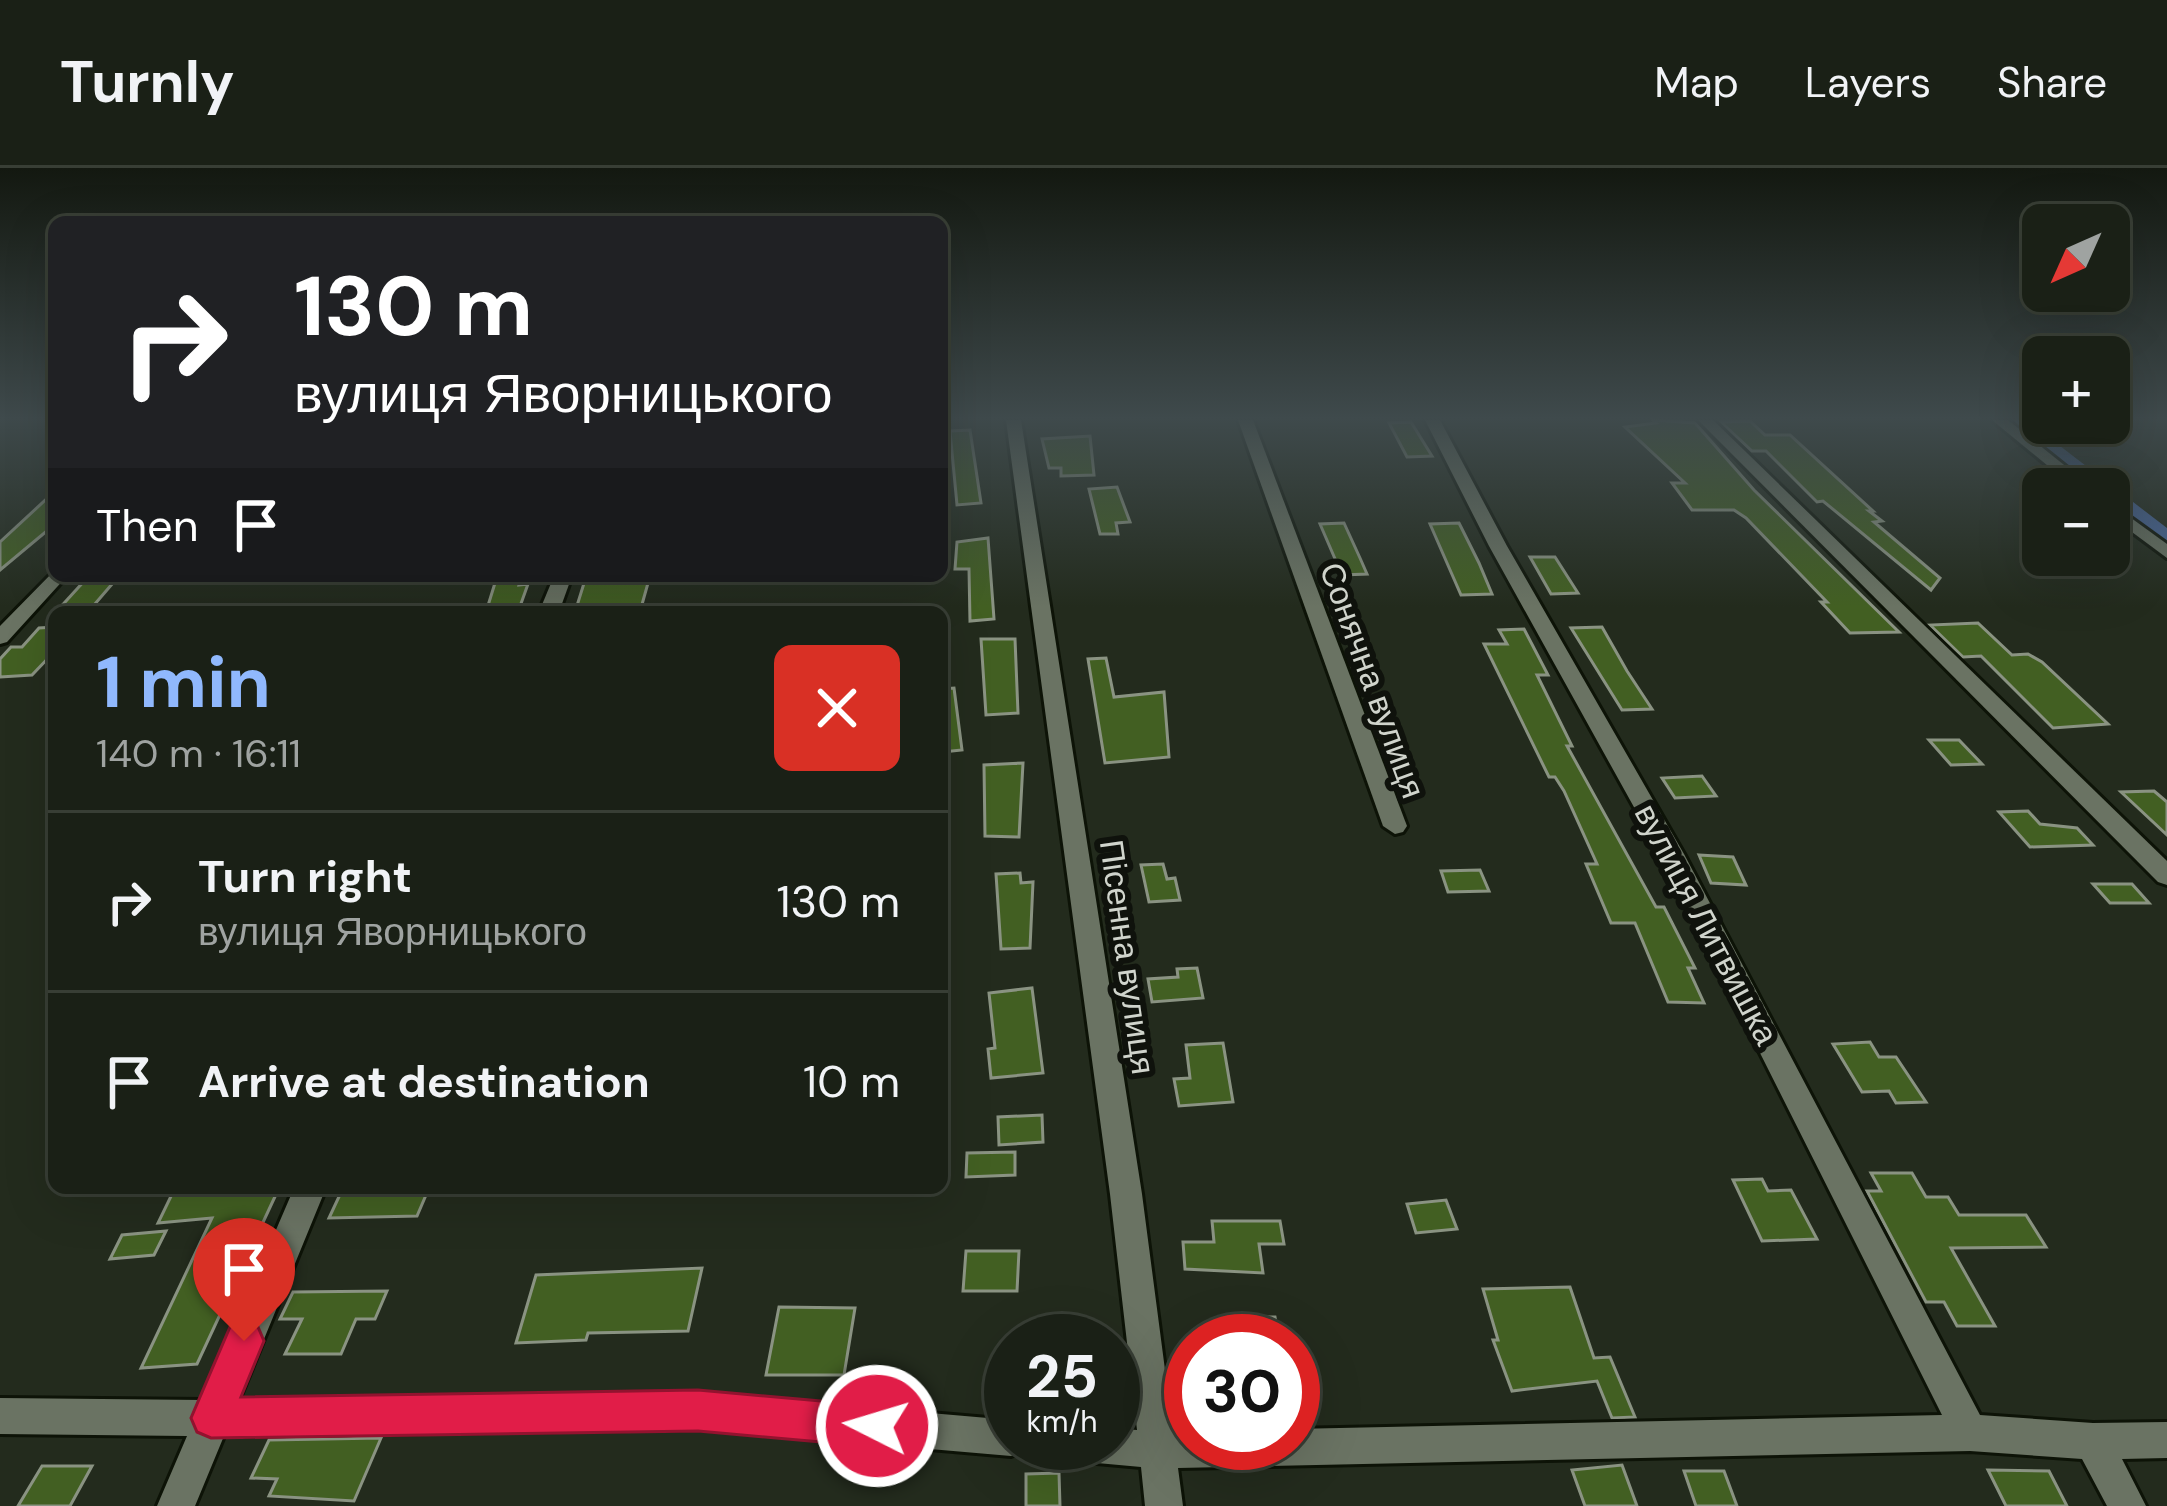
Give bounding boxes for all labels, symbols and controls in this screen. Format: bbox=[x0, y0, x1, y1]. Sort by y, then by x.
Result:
text: Turnly bbox=[60, 45, 234, 120]
text: Map bbox=[1654, 55, 1739, 110]
text: Layers bbox=[1805, 55, 1931, 110]
text: Share bbox=[1997, 55, 2107, 110]
north arrow bbox=[2022, 204, 2130, 312]
map controls bbox=[2022, 204, 2130, 576]
text: 130 m bbox=[294, 252, 533, 361]
icon: right bbox=[96, 264, 252, 420]
button: + bbox=[2022, 336, 2130, 444]
text: вулиця Яворницького bbox=[294, 358, 833, 429]
button: − bbox=[2022, 468, 2130, 576]
icon: arrive bbox=[223, 492, 289, 558]
text: Then bbox=[96, 496, 199, 555]
street label: Сонячна вулиця bbox=[1310, 556, 1435, 804]
text: 1 min bbox=[96, 636, 271, 729]
button: close bbox=[774, 645, 900, 771]
text: 140 m · 16:11 bbox=[96, 728, 301, 779]
street label: вулиця Литвишка bbox=[1625, 796, 1789, 1053]
street label: Пісенна вулиця bbox=[1090, 837, 1165, 1077]
text: Turn right bbox=[198, 847, 412, 906]
icon: right bbox=[96, 869, 162, 935]
text: 130 m bbox=[777, 872, 900, 931]
text: вулиця Яворницького bbox=[198, 906, 587, 957]
icon: arrive bbox=[96, 1049, 162, 1115]
text: Arrive at destination bbox=[198, 1052, 650, 1111]
text: 10 m bbox=[803, 1052, 900, 1111]
pin bbox=[193, 1218, 295, 1341]
icon: arrive bbox=[211, 1236, 277, 1302]
speed limit sign: 30 bbox=[1164, 1314, 1320, 1470]
text: 25 bbox=[1026, 1337, 1098, 1416]
position arrow bbox=[814, 1363, 940, 1489]
text: km/h bbox=[1027, 1402, 1097, 1441]

